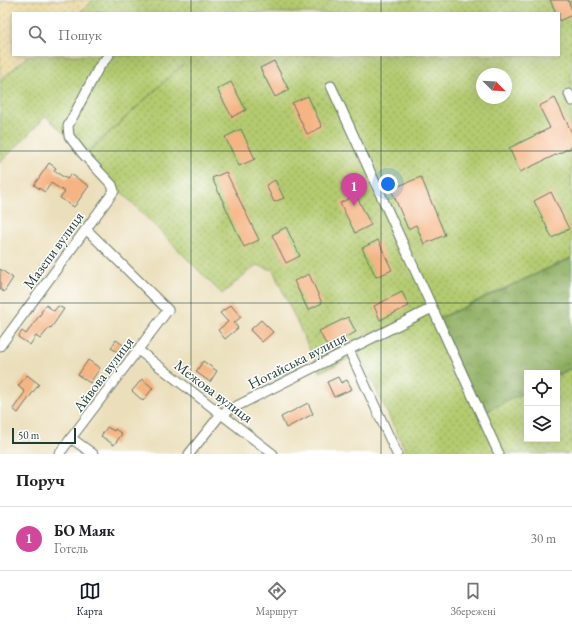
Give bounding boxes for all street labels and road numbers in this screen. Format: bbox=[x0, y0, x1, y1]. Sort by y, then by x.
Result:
street label: Мазепи вулиця bbox=[19, 207, 88, 292]
street label: Ногайська вулиця bbox=[244, 327, 350, 393]
street label: Айвова вулиця bbox=[68, 332, 138, 416]
street label: Межова вулиця bbox=[171, 355, 257, 427]

